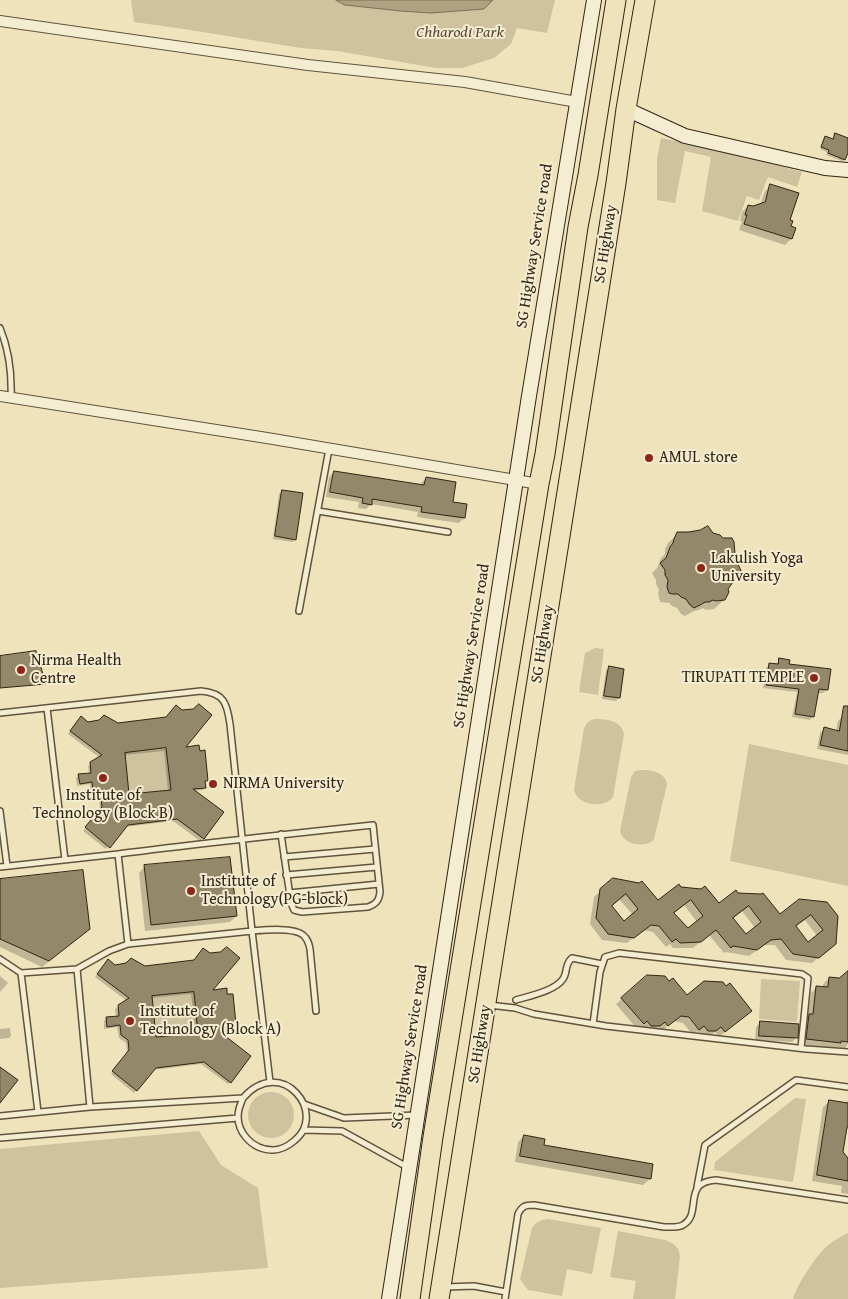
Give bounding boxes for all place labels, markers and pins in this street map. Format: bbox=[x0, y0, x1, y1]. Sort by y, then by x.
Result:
place label: AMUL store bbox=[659, 448, 738, 468]
marker: AMUL store bbox=[643, 452, 655, 464]
place label: Lakulish Yoga University bbox=[711, 549, 803, 587]
marker: Lakulish Yoga University bbox=[695, 562, 707, 574]
place label: Nirma Health Centre bbox=[31, 651, 122, 689]
marker: Nirma Health Centre bbox=[15, 664, 27, 676]
place label: TIRUPATI TEMPLE bbox=[682, 668, 804, 688]
marker: TIRUPATI TEMPLE bbox=[808, 672, 820, 684]
marker: Institute of Technology (Block B) bbox=[97, 772, 109, 784]
place label: NIRMA University bbox=[223, 774, 344, 794]
marker: NIRMA University bbox=[207, 778, 219, 790]
place label: Institute of Technology (Block B) bbox=[33, 786, 173, 824]
place label: Institute of Technology(PG-block) bbox=[201, 872, 348, 910]
marker: Institute of Technology(PG-block) bbox=[185, 885, 197, 897]
place label: Institute of Technology (Block A) bbox=[140, 1002, 281, 1040]
marker: Institute of Technology (Block A) bbox=[124, 1015, 136, 1027]

